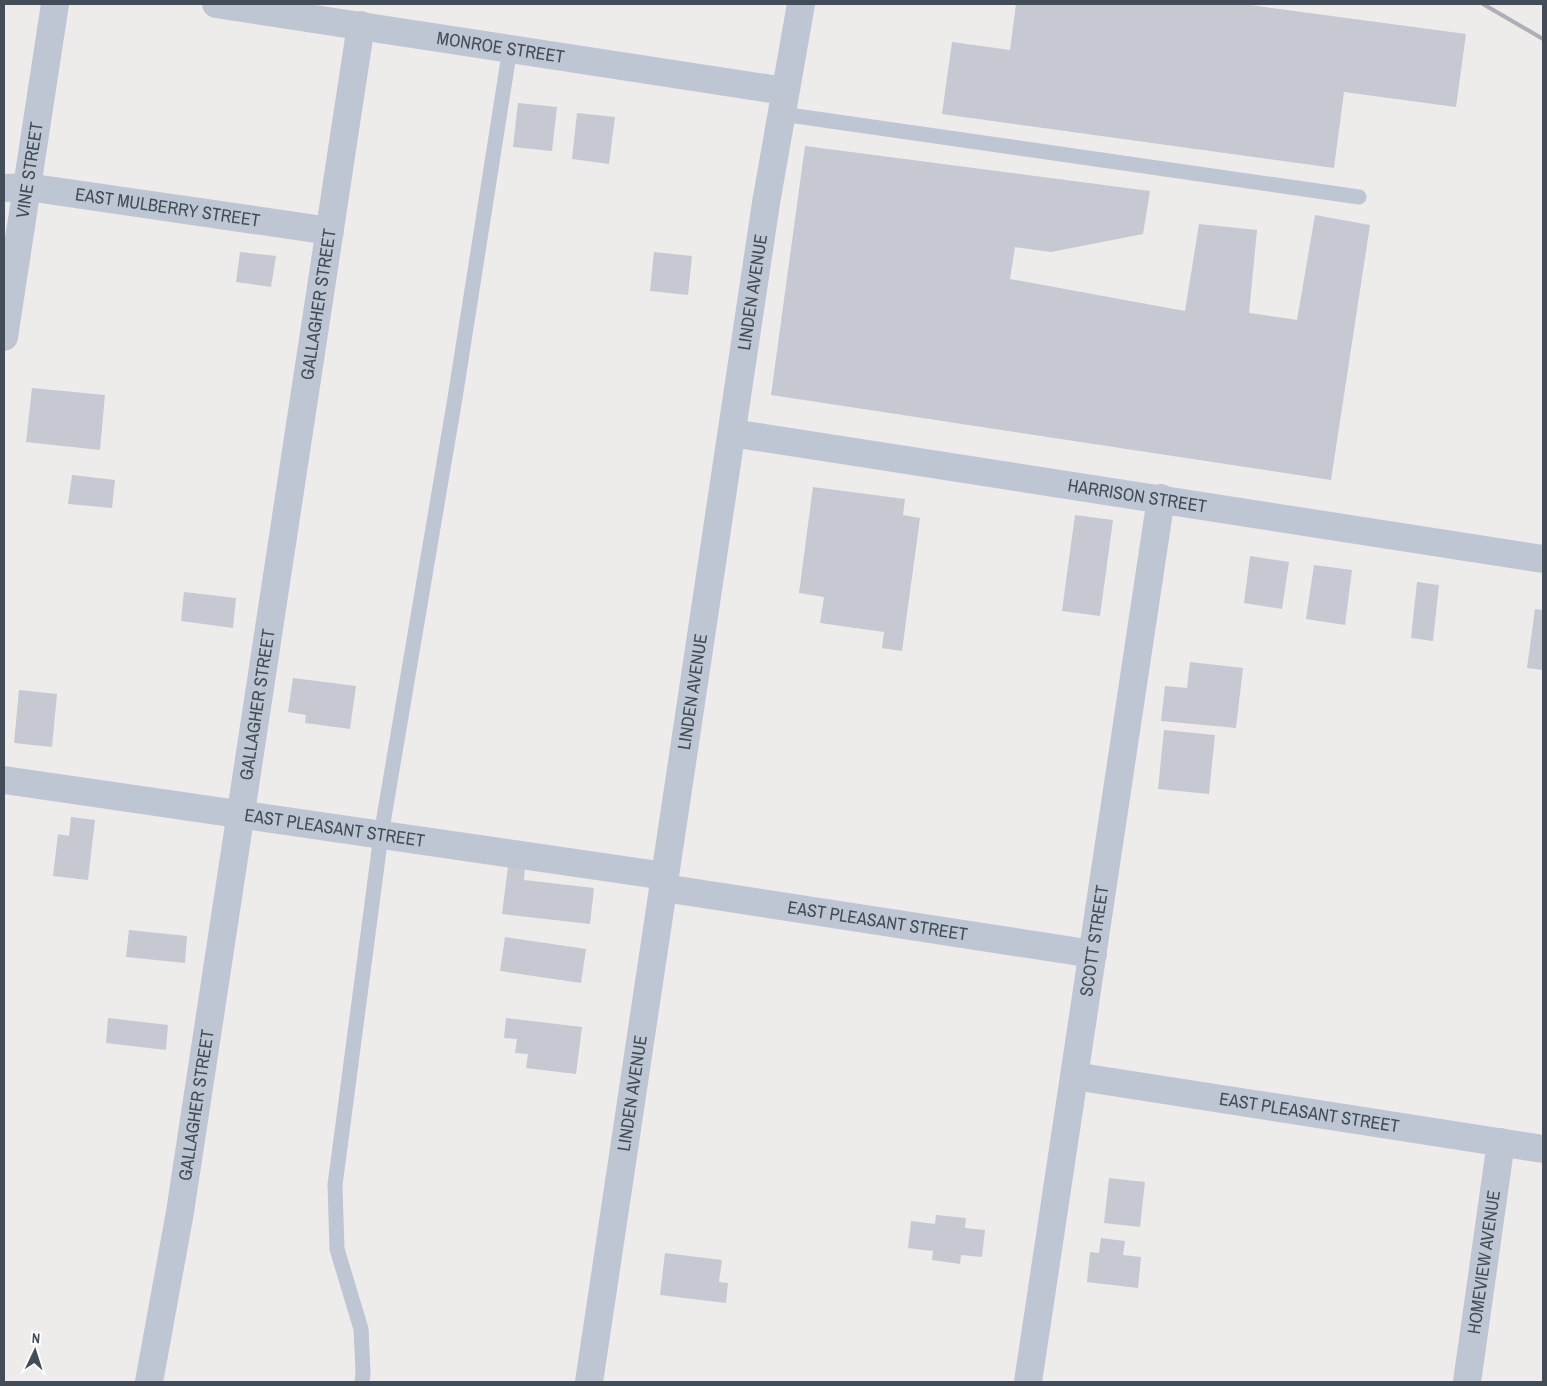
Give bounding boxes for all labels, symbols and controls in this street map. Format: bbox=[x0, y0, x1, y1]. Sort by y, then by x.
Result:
street label: MONROE STREET bbox=[435, 25, 566, 69]
street label: VINE STREET bbox=[9, 120, 49, 220]
street label: EAST MULBERRY STREET bbox=[74, 181, 262, 233]
street label: GALLAGHER STREET bbox=[294, 227, 342, 382]
street label: LINDEN AVENUE bbox=[731, 232, 773, 352]
street label: HARRISON STREET bbox=[1066, 472, 1208, 519]
street label: GALLAGHER STREET bbox=[233, 627, 281, 782]
street label: LINDEN AVENUE bbox=[671, 632, 713, 751]
street label: EAST PLEASANT STREET bbox=[243, 802, 426, 853]
street label: SCOTT STREET bbox=[1073, 884, 1115, 998]
street label: EAST PLEASANT STREET bbox=[786, 894, 969, 947]
street label: GALLAGHER STREET bbox=[172, 1028, 220, 1182]
street label: LINDEN AVENUE bbox=[611, 1033, 653, 1153]
street label: EAST PLEASANT STREET bbox=[1217, 1086, 1401, 1138]
street label: HOMEVIEW AVENUE bbox=[1461, 1189, 1506, 1336]
north arrow bbox=[10, 1326, 60, 1376]
text: N bbox=[31, 1329, 41, 1347]

